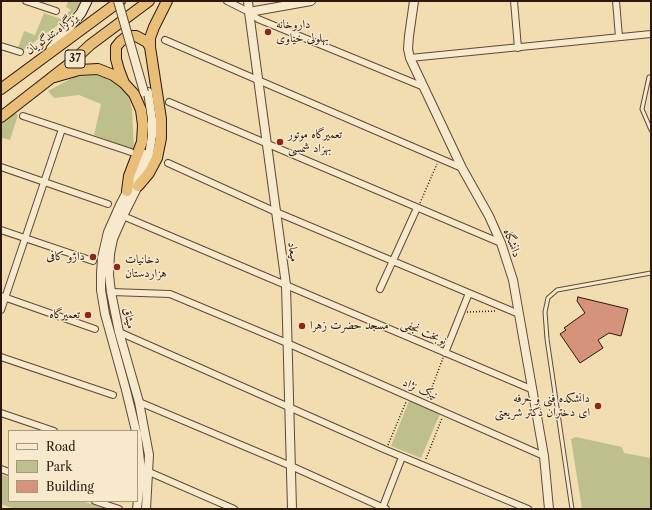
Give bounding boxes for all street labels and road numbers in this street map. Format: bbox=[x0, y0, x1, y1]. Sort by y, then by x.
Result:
street label: بزرگراه تندگویان bbox=[23, 10, 81, 58]
road number: 37 bbox=[65, 50, 85, 68]
street label: دانشگاه bbox=[500, 227, 524, 259]
street label: میعاد bbox=[284, 241, 302, 263]
street label: میثاق bbox=[120, 306, 138, 330]
street label: نوبخت نجفی bbox=[399, 316, 449, 348]
street label: نیک نژاد bbox=[400, 375, 440, 403]

